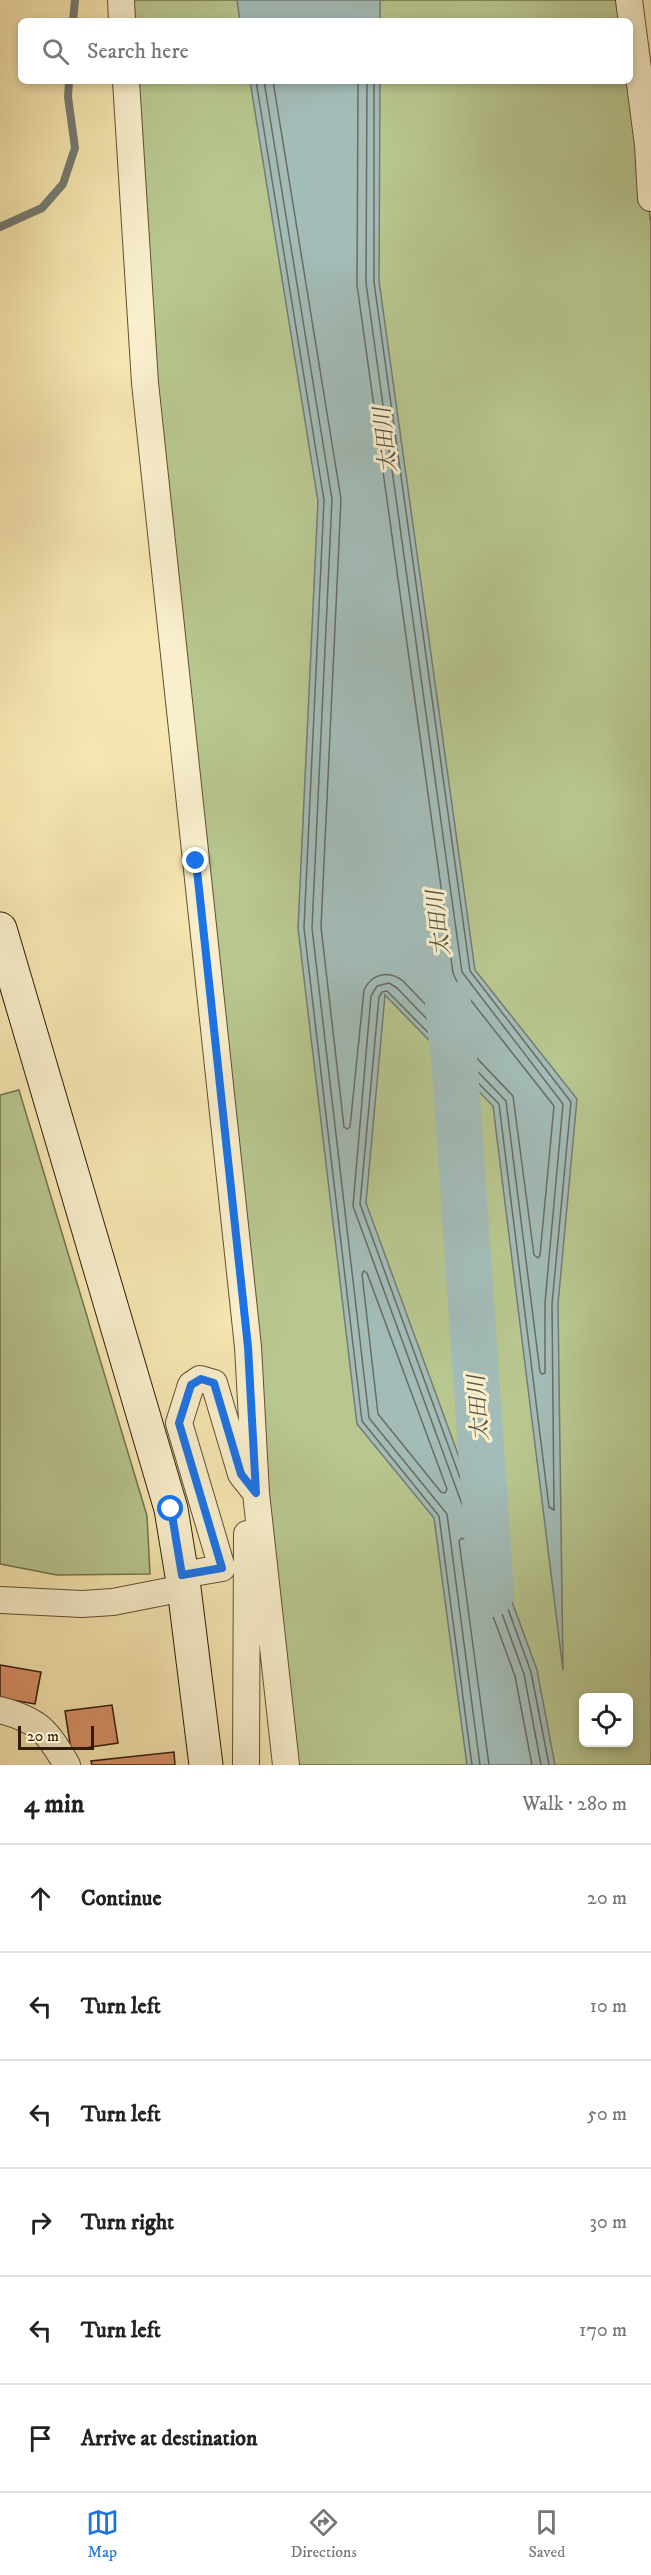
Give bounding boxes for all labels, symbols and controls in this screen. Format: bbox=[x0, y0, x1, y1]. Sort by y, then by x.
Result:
search box bbox=[18, 18, 633, 84]
icon: search bbox=[39, 35, 72, 68]
text: Search here bbox=[87, 38, 189, 65]
water label: 太田川 bbox=[369, 404, 403, 474]
route end bbox=[182, 847, 208, 873]
water label: 太田川 bbox=[422, 887, 456, 957]
water label: 太田川 bbox=[463, 1372, 495, 1442]
route start bbox=[157, 1495, 183, 1521]
map controls bbox=[579, 1693, 633, 1747]
button: locate bbox=[579, 1693, 633, 1747]
scale bar bbox=[18, 1723, 94, 1750]
text: 20 m bbox=[27, 1726, 59, 1746]
text: 4 min bbox=[24, 1788, 84, 1821]
text: Walk · 280 m bbox=[522, 1792, 627, 1817]
icon: ahead bbox=[24, 1882, 57, 1915]
text: Continue bbox=[81, 1885, 162, 1912]
text: 20 m bbox=[587, 1886, 627, 1911]
icon: left bbox=[24, 1990, 57, 2023]
text: Turn left bbox=[81, 1993, 161, 2020]
text: 10 m bbox=[590, 1994, 627, 2019]
icon: left bbox=[24, 2098, 57, 2131]
text: Turn left bbox=[81, 2101, 161, 2128]
text: 50 m bbox=[587, 2102, 627, 2127]
icon: right bbox=[24, 2206, 57, 2239]
text: Turn right bbox=[81, 2209, 174, 2236]
text: 30 m bbox=[589, 2210, 627, 2235]
icon: left bbox=[24, 2314, 57, 2347]
text: Turn left bbox=[81, 2317, 161, 2344]
text: 170 m bbox=[579, 2318, 627, 2343]
icon: arrive bbox=[24, 2422, 57, 2455]
text: Arrive at destination bbox=[81, 2425, 258, 2452]
tab: Map bbox=[86, 2506, 119, 2562]
tab: Directions bbox=[290, 2506, 357, 2562]
tab: Saved bbox=[528, 2506, 565, 2562]

